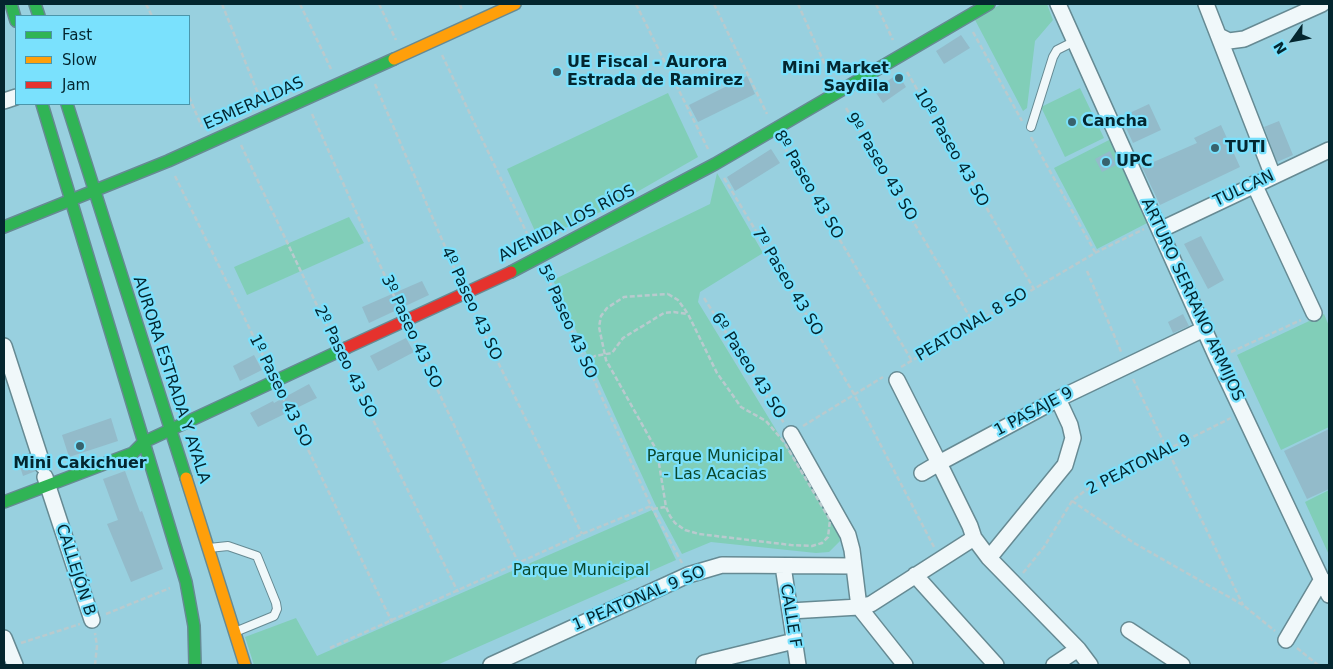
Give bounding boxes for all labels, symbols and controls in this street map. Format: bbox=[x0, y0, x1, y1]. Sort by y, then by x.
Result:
legend bbox=[15, 15, 190, 105]
north arrow bbox=[1268, 15, 1318, 65]
text: Fast bbox=[62, 26, 92, 44]
text: N bbox=[1270, 39, 1290, 57]
text: Slow bbox=[62, 51, 97, 69]
place label: UE Fiscal - Aurora Estrada de Ramirez bbox=[567, 53, 743, 91]
place label: Mini Market Saydila bbox=[782, 59, 889, 97]
marker: UE Fiscal - Aurora Estrada de Ramirez bbox=[551, 66, 563, 78]
marker: Mini Market Saydila bbox=[893, 72, 905, 84]
street label: ESMERALDAS bbox=[201, 73, 307, 135]
text: Jam bbox=[62, 76, 90, 94]
street label: 10º Paseo 43 SO bbox=[909, 86, 993, 210]
street label: 9º Paseo 43 SO bbox=[841, 109, 921, 225]
place label: Cancha bbox=[1082, 112, 1148, 132]
marker: Cancha bbox=[1066, 116, 1078, 128]
street label: 8º Paseo 43 SO bbox=[769, 127, 847, 243]
place label: TUTI bbox=[1225, 138, 1266, 158]
marker: TUTI bbox=[1209, 142, 1221, 154]
place label: UPC bbox=[1116, 152, 1152, 172]
marker: UPC bbox=[1100, 156, 1112, 168]
street label: TULCAN bbox=[1211, 167, 1277, 211]
street label: AVENIDA LOS RÍOS bbox=[496, 181, 638, 267]
street label: ARTURO SERRANO ARMIJOS bbox=[1136, 195, 1248, 405]
street label: 7º Paseo 43 SO bbox=[747, 224, 827, 340]
street label: 4º Paseo 43 SO bbox=[436, 244, 506, 364]
street label: 5º Paseo 43 SO bbox=[533, 262, 601, 382]
street label: 3º Paseo 43 SO bbox=[376, 272, 446, 392]
street label: AURORA ESTRADA Y AYALA bbox=[128, 274, 214, 486]
street label: PEATONAL 8 SO bbox=[913, 284, 1031, 366]
street label: 2º Paseo 43 SO bbox=[309, 303, 381, 421]
street label: 6º Paseo 43 SO bbox=[707, 309, 789, 423]
street label: 1º Paseo 43 SO bbox=[244, 332, 316, 450]
street label: 1 PASAJE 9 bbox=[991, 383, 1077, 441]
street label: 2 PEATONAL 9 bbox=[1084, 431, 1194, 499]
marker: Mini Cakichuer bbox=[74, 440, 86, 452]
park label: Parque Municipal - Las Acacias bbox=[647, 447, 783, 485]
place label: Mini Cakichuer bbox=[13, 454, 147, 474]
street label: CALLEJÓN B bbox=[51, 522, 99, 618]
park label: Parque Municipal bbox=[513, 561, 649, 581]
street label: 1 PEATONAL 9 SO bbox=[570, 562, 708, 636]
street label: CALLE F bbox=[775, 583, 805, 649]

